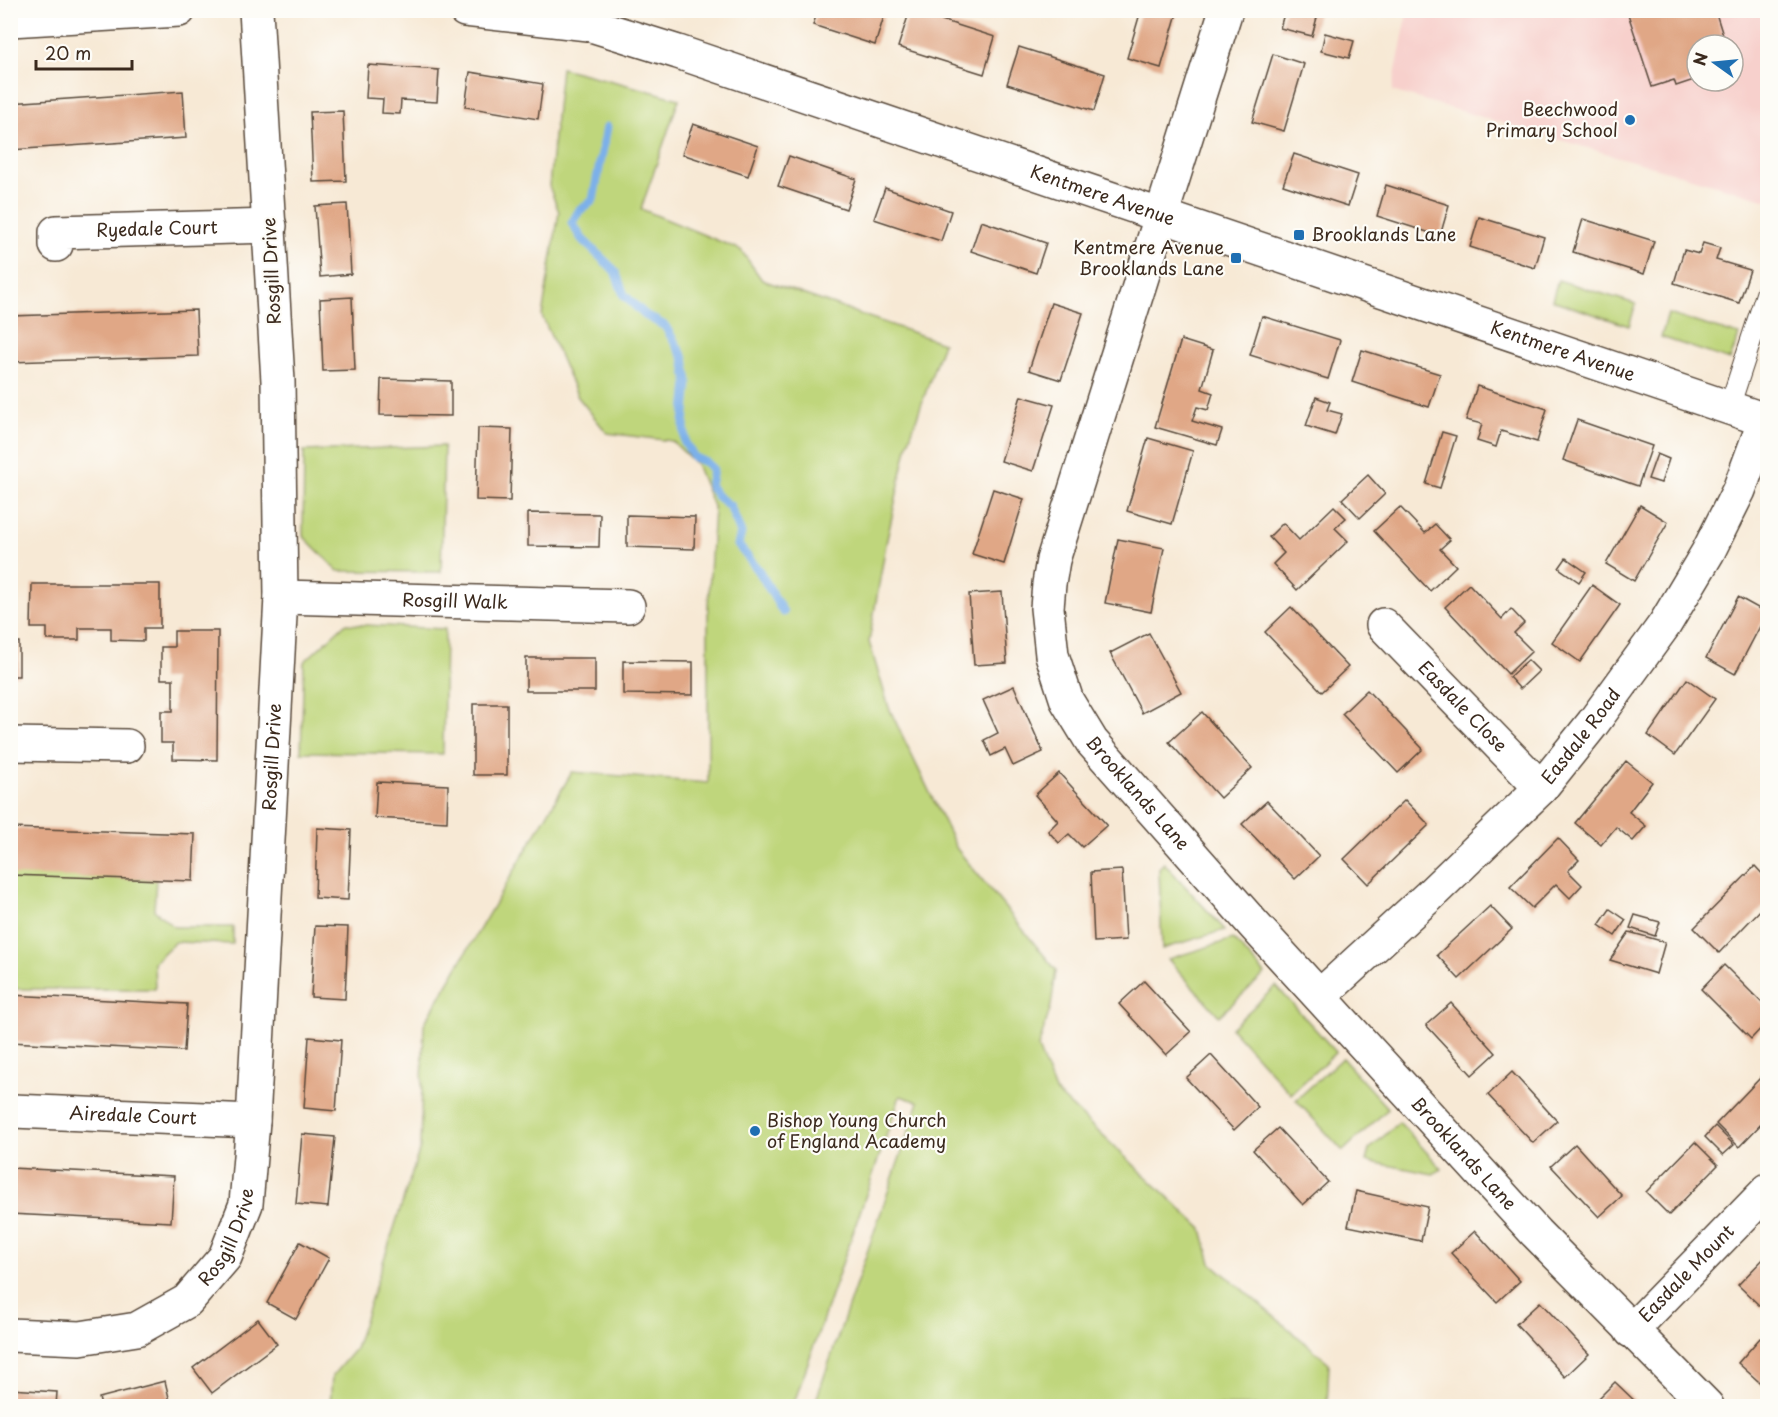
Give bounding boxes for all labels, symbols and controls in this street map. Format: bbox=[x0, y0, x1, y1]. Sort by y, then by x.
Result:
scale bar bbox=[36, 33, 132, 71]
north arrow bbox=[1685, 33, 1745, 93]
text: 20 m bbox=[45, 39, 91, 66]
text: N bbox=[1686, 50, 1713, 68]
place label: Beechwood Primary School bbox=[1486, 95, 1618, 143]
marker: Beechwood Primary School bbox=[1623, 113, 1637, 127]
street label: Kentmere Avenue bbox=[1027, 157, 1179, 231]
street label: Ryedale Court bbox=[96, 212, 218, 243]
street label: Rosgill Drive bbox=[254, 217, 287, 325]
place label: Brooklands Lane bbox=[1311, 220, 1456, 247]
marker: Brooklands Lane bbox=[1292, 228, 1306, 242]
place label: Kentmere Avenue Brooklands Lane bbox=[1073, 233, 1224, 281]
marker: Kentmere Avenue Brooklands Lane bbox=[1229, 251, 1243, 265]
street label: Kentmere Avenue bbox=[1487, 313, 1639, 387]
street label: Rosgill Walk bbox=[402, 585, 508, 615]
street label: Easdale Close bbox=[1413, 654, 1514, 758]
street label: Easdale Road bbox=[1534, 682, 1626, 789]
street label: Rosgill Drive bbox=[255, 703, 287, 811]
street label: Brooklands Lane bbox=[1080, 729, 1197, 856]
street label: Brooklands Lane bbox=[1405, 1090, 1523, 1215]
street label: Airedale Court bbox=[69, 1098, 197, 1131]
place label: Bishop Young Church of England Academy bbox=[767, 1106, 946, 1154]
marker: Bishop Young Church of England Academy bbox=[748, 1124, 762, 1138]
street label: Rosgill Drive bbox=[191, 1187, 259, 1291]
street label: Easdale Mount bbox=[1632, 1218, 1740, 1328]

